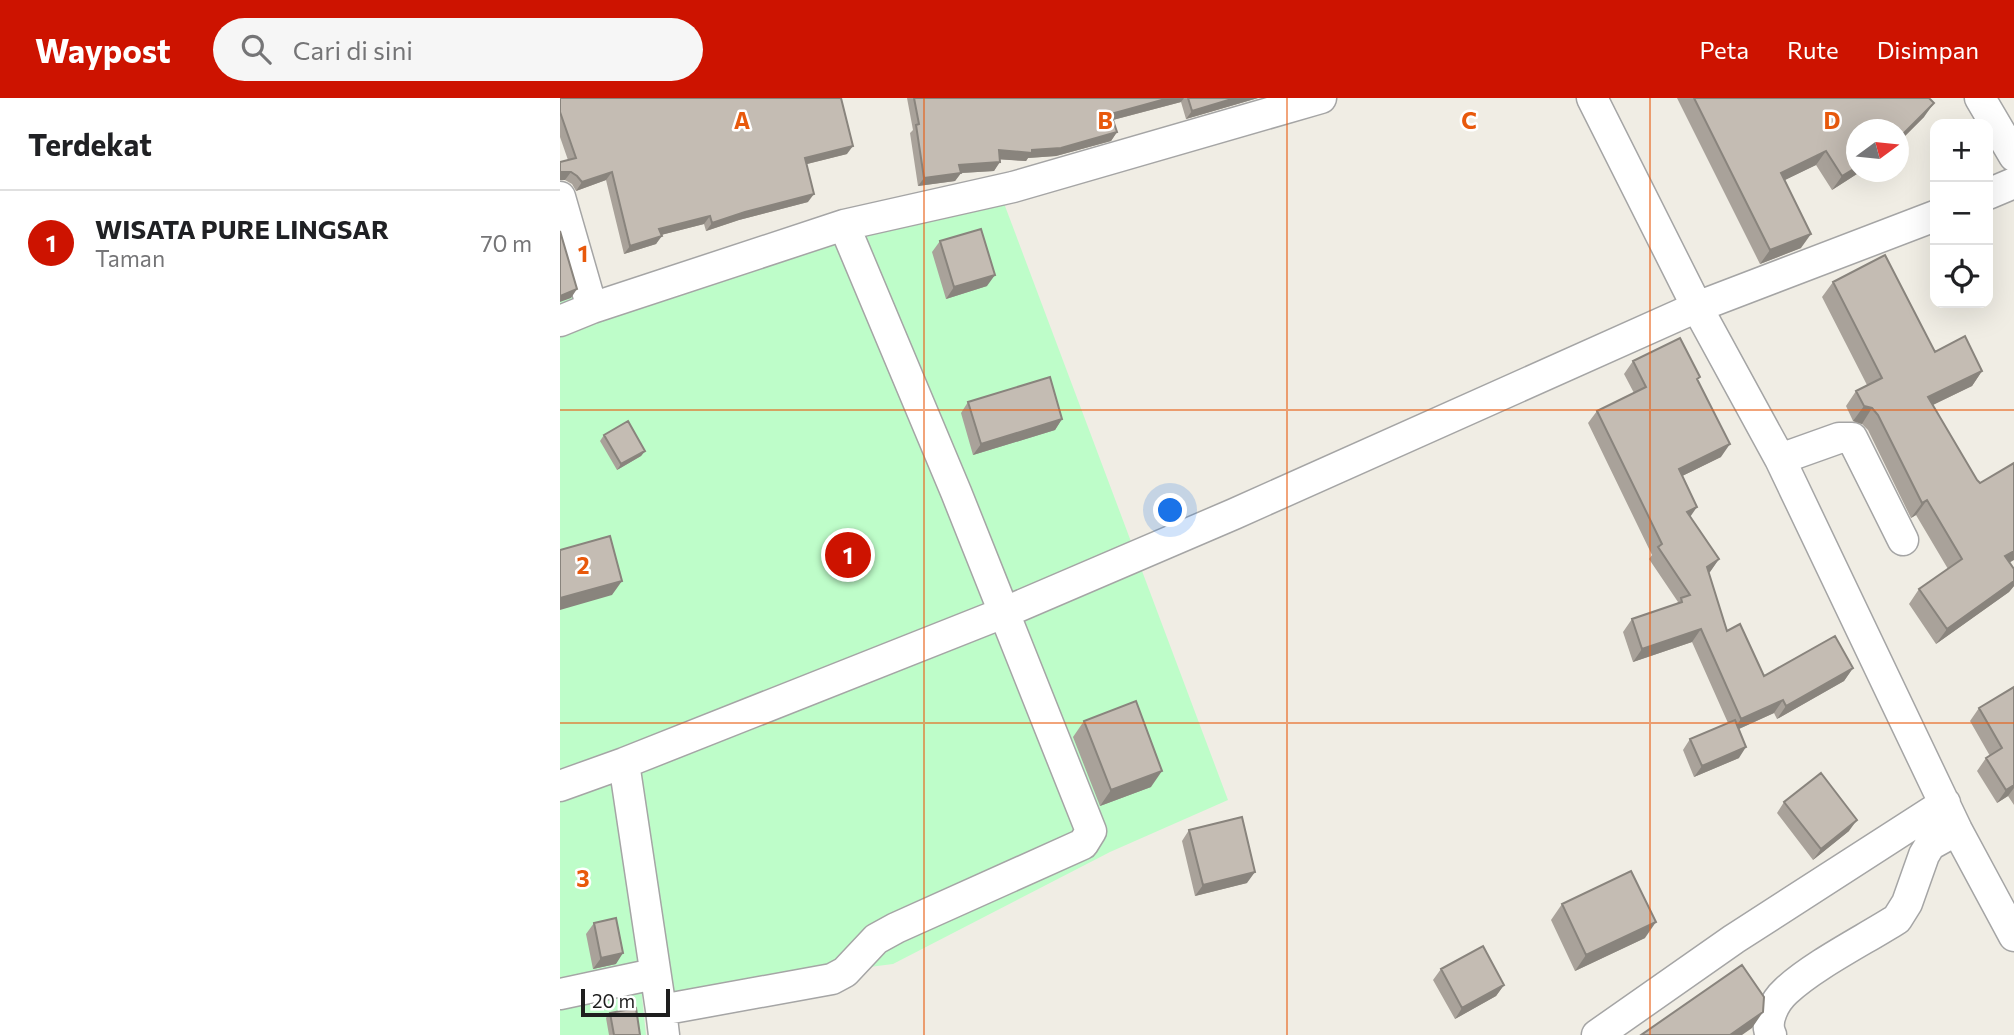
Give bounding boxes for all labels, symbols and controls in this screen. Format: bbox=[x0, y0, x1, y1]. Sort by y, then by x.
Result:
search box bbox=[213, 18, 703, 81]
text: Waypost bbox=[35, 29, 171, 70]
icon: search bbox=[237, 30, 275, 68]
text: Cari di sini bbox=[293, 34, 413, 65]
text: Peta bbox=[1699, 35, 1749, 64]
text: Rute bbox=[1787, 35, 1839, 64]
text: Disimpan bbox=[1877, 35, 1979, 64]
text: A bbox=[734, 106, 751, 134]
text: B bbox=[1097, 106, 1113, 134]
text: C bbox=[1461, 106, 1477, 134]
text: D bbox=[1824, 106, 1841, 134]
north arrow bbox=[1846, 119, 1909, 182]
map controls bbox=[1930, 119, 1993, 308]
button: + bbox=[1930, 119, 1993, 182]
text: Terdekat bbox=[28, 125, 152, 162]
button: − bbox=[1930, 182, 1993, 245]
text: WISATA PURE LINGSAR bbox=[95, 213, 389, 244]
text: 1 bbox=[46, 229, 56, 257]
text: 70 m bbox=[480, 229, 532, 257]
text: 1 bbox=[578, 239, 588, 267]
text: Taman bbox=[95, 244, 165, 272]
button: locate bbox=[1930, 245, 1993, 308]
your location bbox=[1153, 493, 1187, 527]
pin: 1 bbox=[825, 529, 871, 581]
text: 2 bbox=[576, 551, 590, 579]
text: 3 bbox=[576, 864, 590, 892]
scale bar bbox=[581, 986, 670, 1018]
text: 20 m bbox=[592, 989, 635, 1012]

